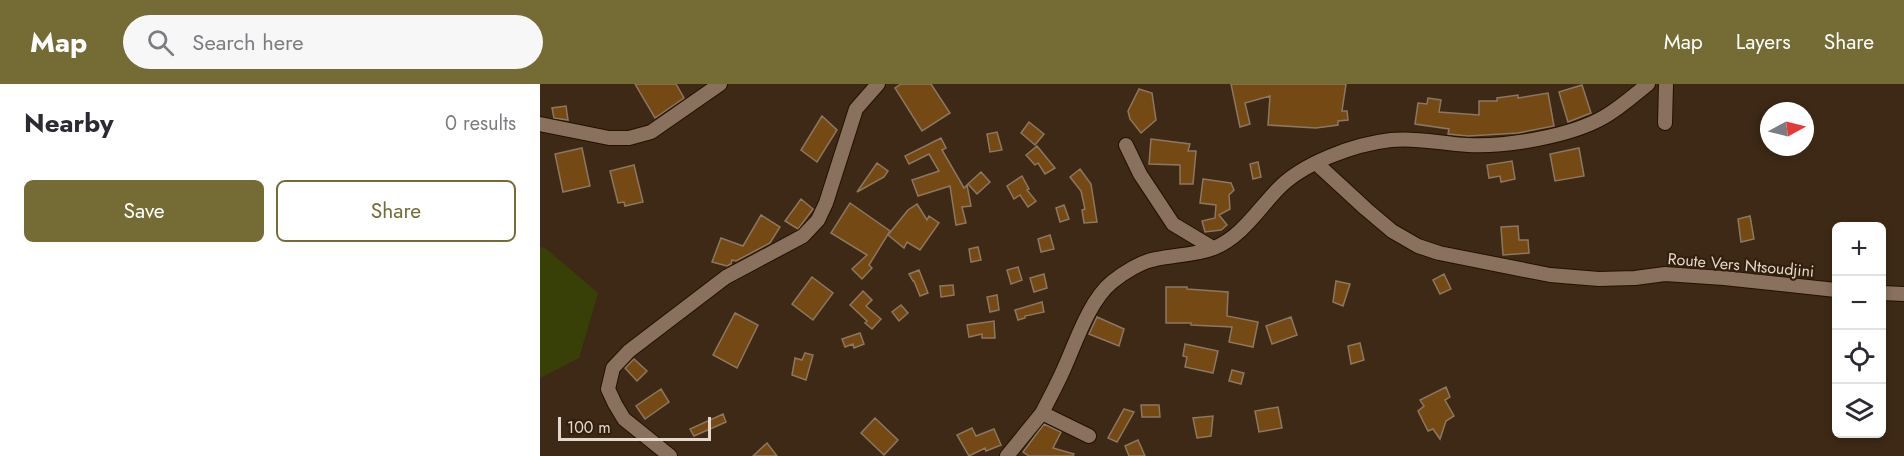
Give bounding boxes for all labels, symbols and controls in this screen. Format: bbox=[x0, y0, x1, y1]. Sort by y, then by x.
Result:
search box bbox=[123, 15, 543, 69]
text: Map bbox=[30, 22, 87, 63]
icon: search bbox=[144, 26, 177, 59]
text: Search here bbox=[192, 26, 304, 58]
text: Map bbox=[1664, 27, 1703, 57]
text: Layers bbox=[1736, 27, 1791, 57]
text: Share bbox=[1824, 27, 1874, 57]
north arrow bbox=[1760, 102, 1814, 156]
text: Nearby bbox=[24, 104, 113, 142]
text: 0 results bbox=[445, 109, 516, 138]
button: Save bbox=[24, 180, 264, 242]
button: Share bbox=[276, 180, 516, 242]
map controls bbox=[1832, 222, 1886, 438]
button: + bbox=[1832, 222, 1886, 276]
street label: Route Vers Ntsoudjini bbox=[1667, 247, 1815, 283]
button: − bbox=[1832, 276, 1886, 330]
button: locate bbox=[1832, 330, 1886, 384]
button: layers bbox=[1832, 384, 1886, 438]
scale bar bbox=[558, 414, 711, 442]
text: 100 m bbox=[567, 416, 611, 439]

